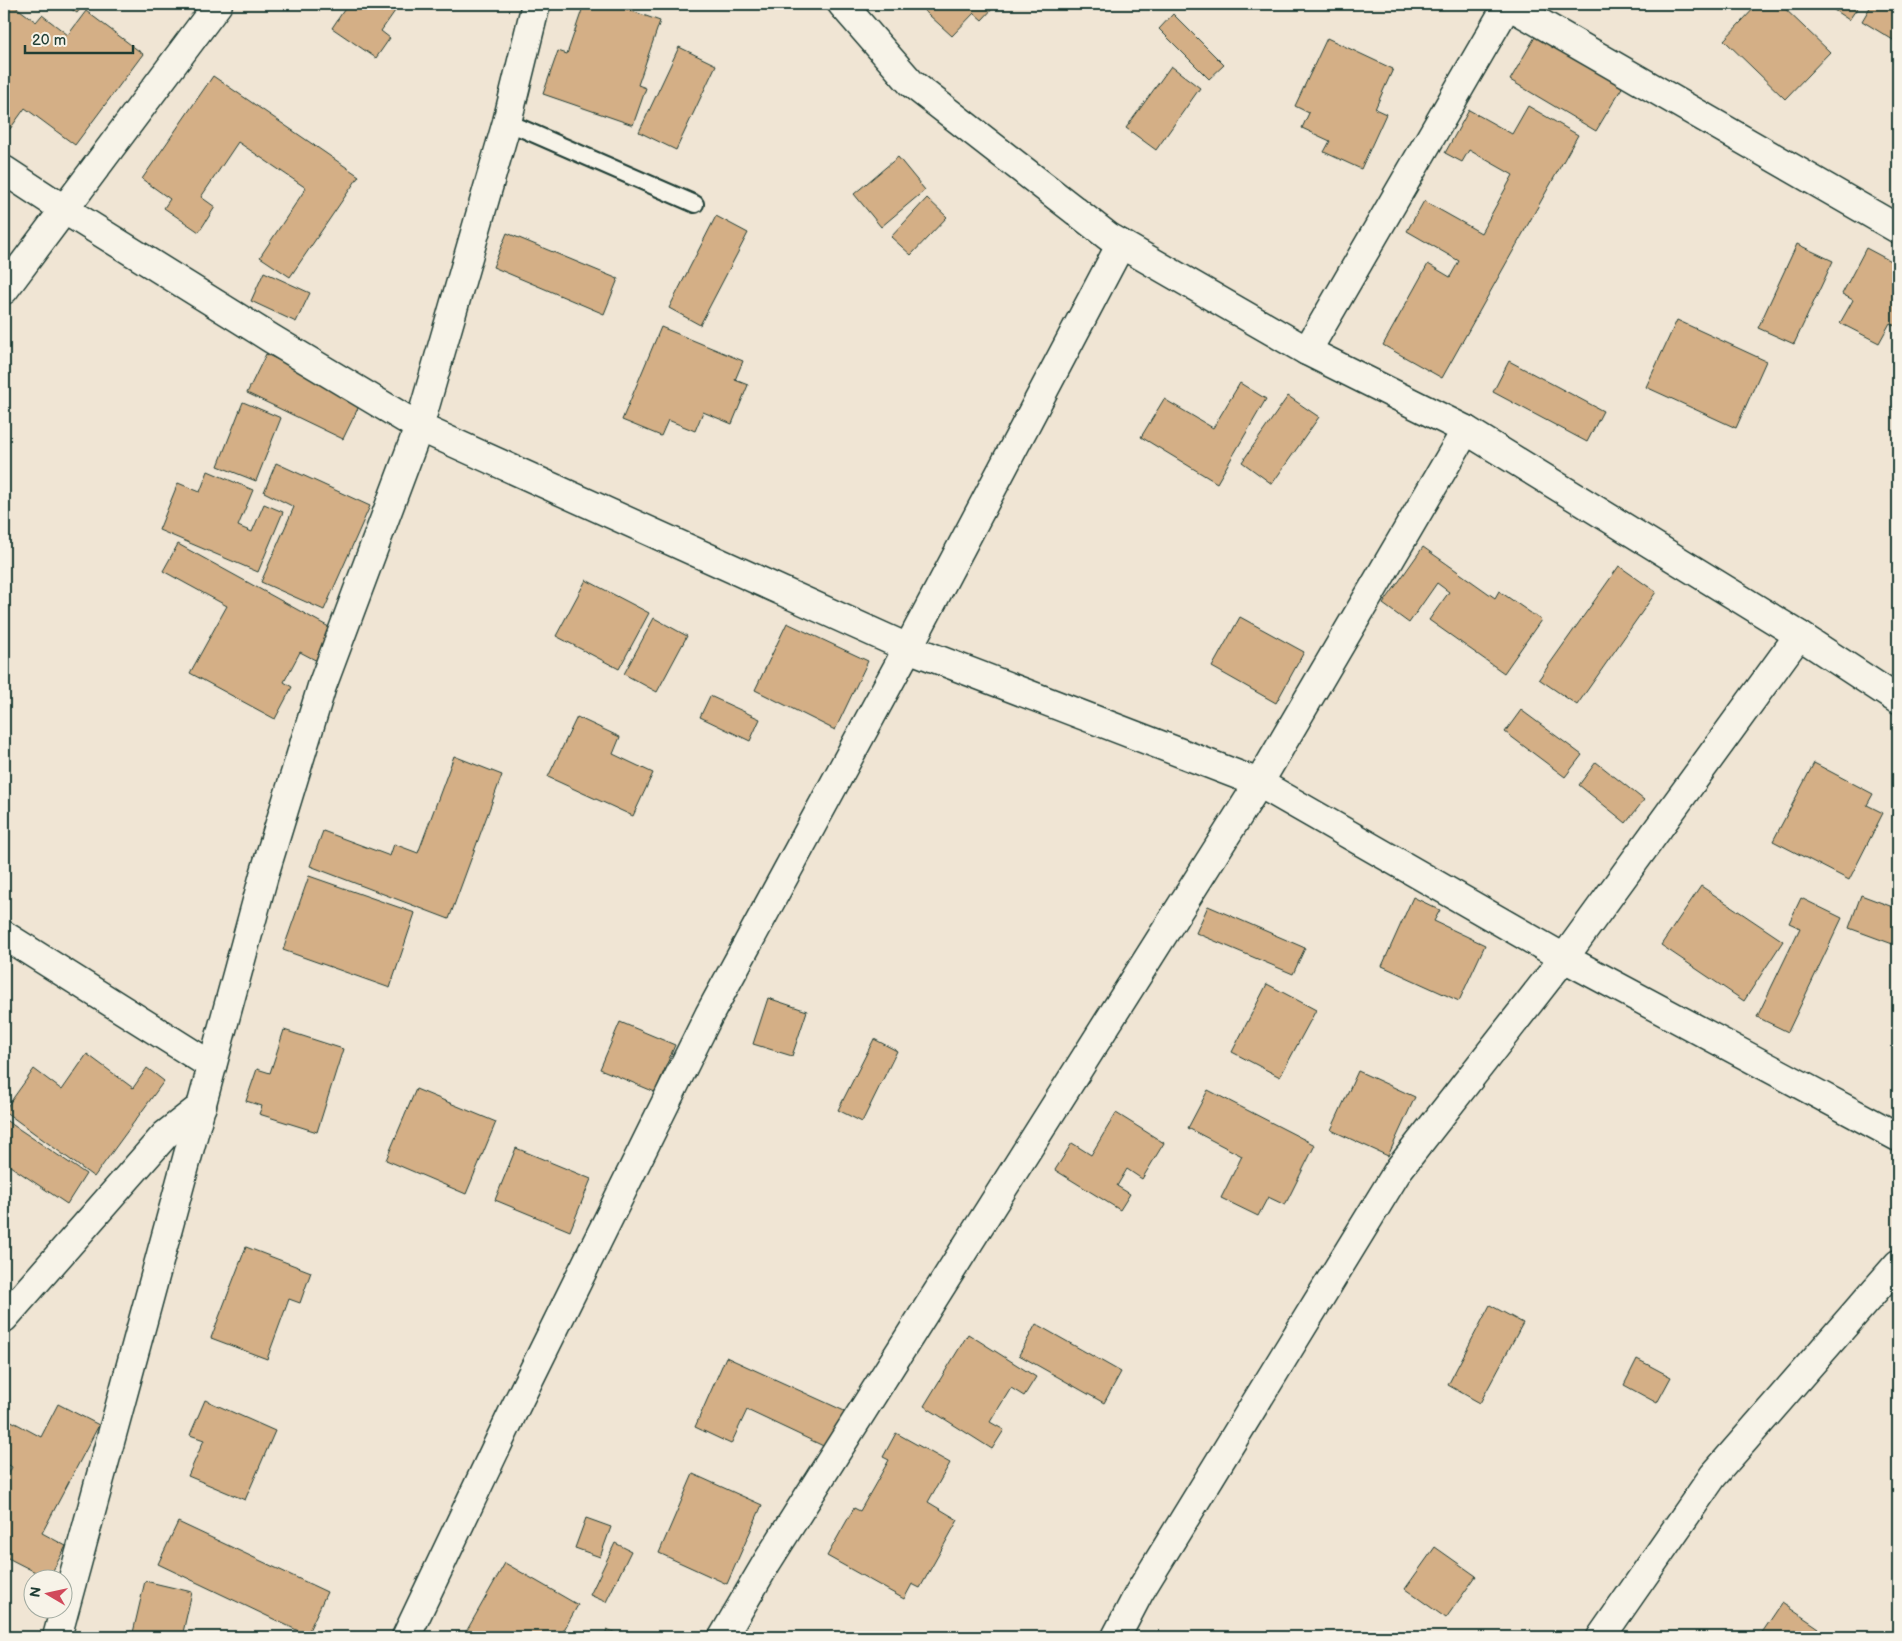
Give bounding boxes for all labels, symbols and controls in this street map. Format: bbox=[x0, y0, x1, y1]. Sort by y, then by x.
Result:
scale bar bbox=[25, 22, 132, 54]
text: 20 m bbox=[32, 31, 66, 50]
north arrow bbox=[22, 1568, 72, 1618]
text: N bbox=[26, 1586, 45, 1599]

